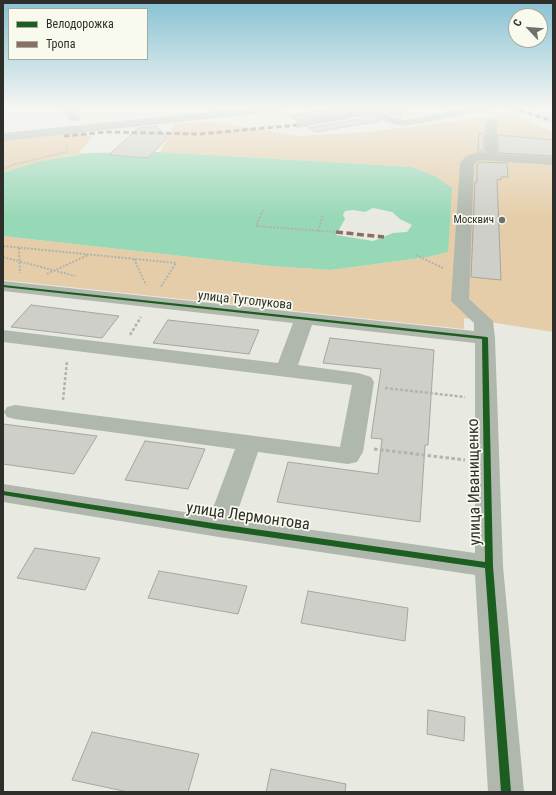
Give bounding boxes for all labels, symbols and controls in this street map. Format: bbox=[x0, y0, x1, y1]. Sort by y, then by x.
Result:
legend bbox=[8, 8, 148, 60]
north arrow bbox=[508, 8, 548, 48]
text: Велодорожка bbox=[46, 17, 114, 31]
text: С bbox=[510, 17, 525, 29]
text: Тропа bbox=[46, 37, 75, 51]
place label: Москвич bbox=[453, 213, 494, 227]
marker: Москвич bbox=[497, 215, 507, 225]
street label: улица Туголукова bbox=[197, 288, 293, 314]
street label: улица Иванищенко bbox=[464, 418, 486, 546]
street label: улица Лермонтова bbox=[185, 499, 311, 535]

